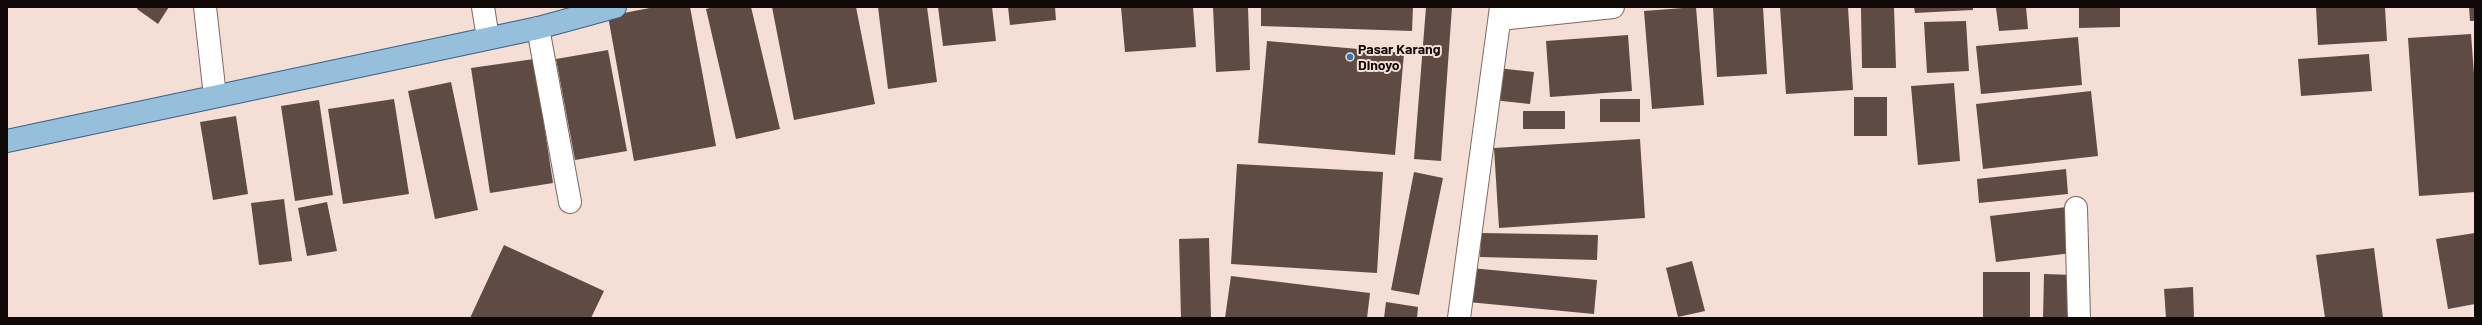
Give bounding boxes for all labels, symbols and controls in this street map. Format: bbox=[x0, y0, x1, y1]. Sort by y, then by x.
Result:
place label: Pasar Karang Dinoyo bbox=[1358, 41, 1441, 74]
marker: Pasar Karang Dinoyo bbox=[1345, 52, 1355, 62]

